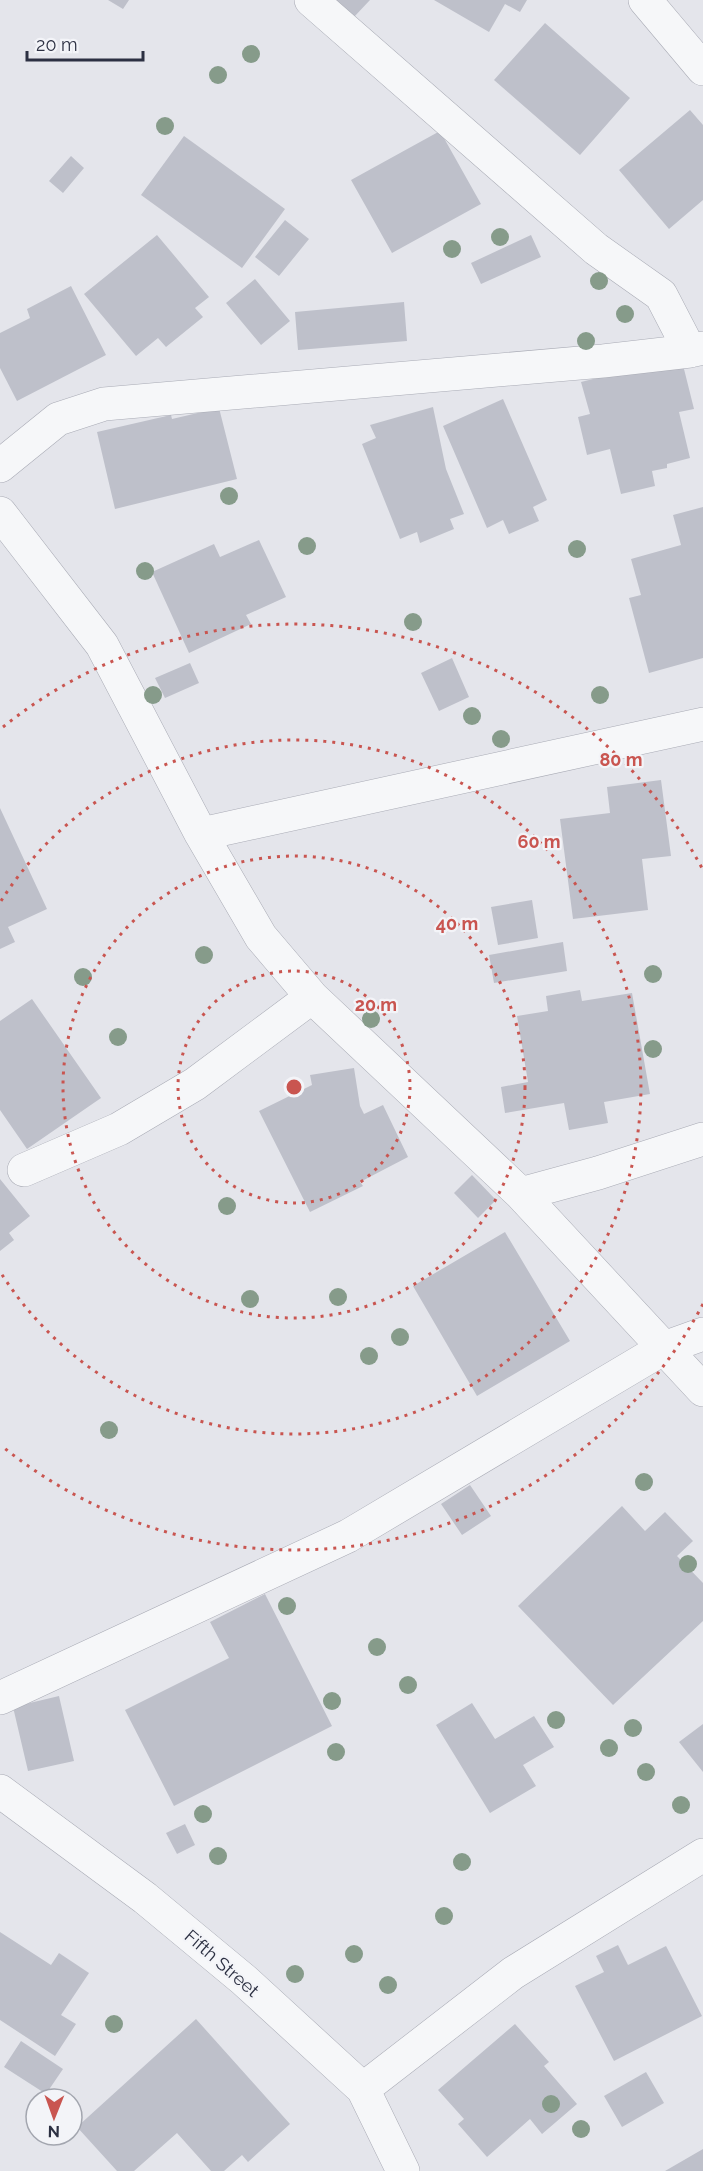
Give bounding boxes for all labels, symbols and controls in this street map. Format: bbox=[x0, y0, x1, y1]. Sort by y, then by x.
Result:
scale bar bbox=[27, 24, 142, 62]
text: 20 m bbox=[36, 34, 78, 55]
text: 80 m bbox=[599, 749, 643, 770]
text: 60 m bbox=[517, 831, 561, 852]
text: 40 m bbox=[436, 913, 478, 934]
text: 20 m bbox=[355, 994, 397, 1015]
centre of rings bbox=[284, 1077, 304, 1097]
street label: Fifth Street bbox=[181, 1925, 263, 2001]
north arrow bbox=[24, 2087, 84, 2147]
text: N bbox=[47, 2122, 60, 2141]

